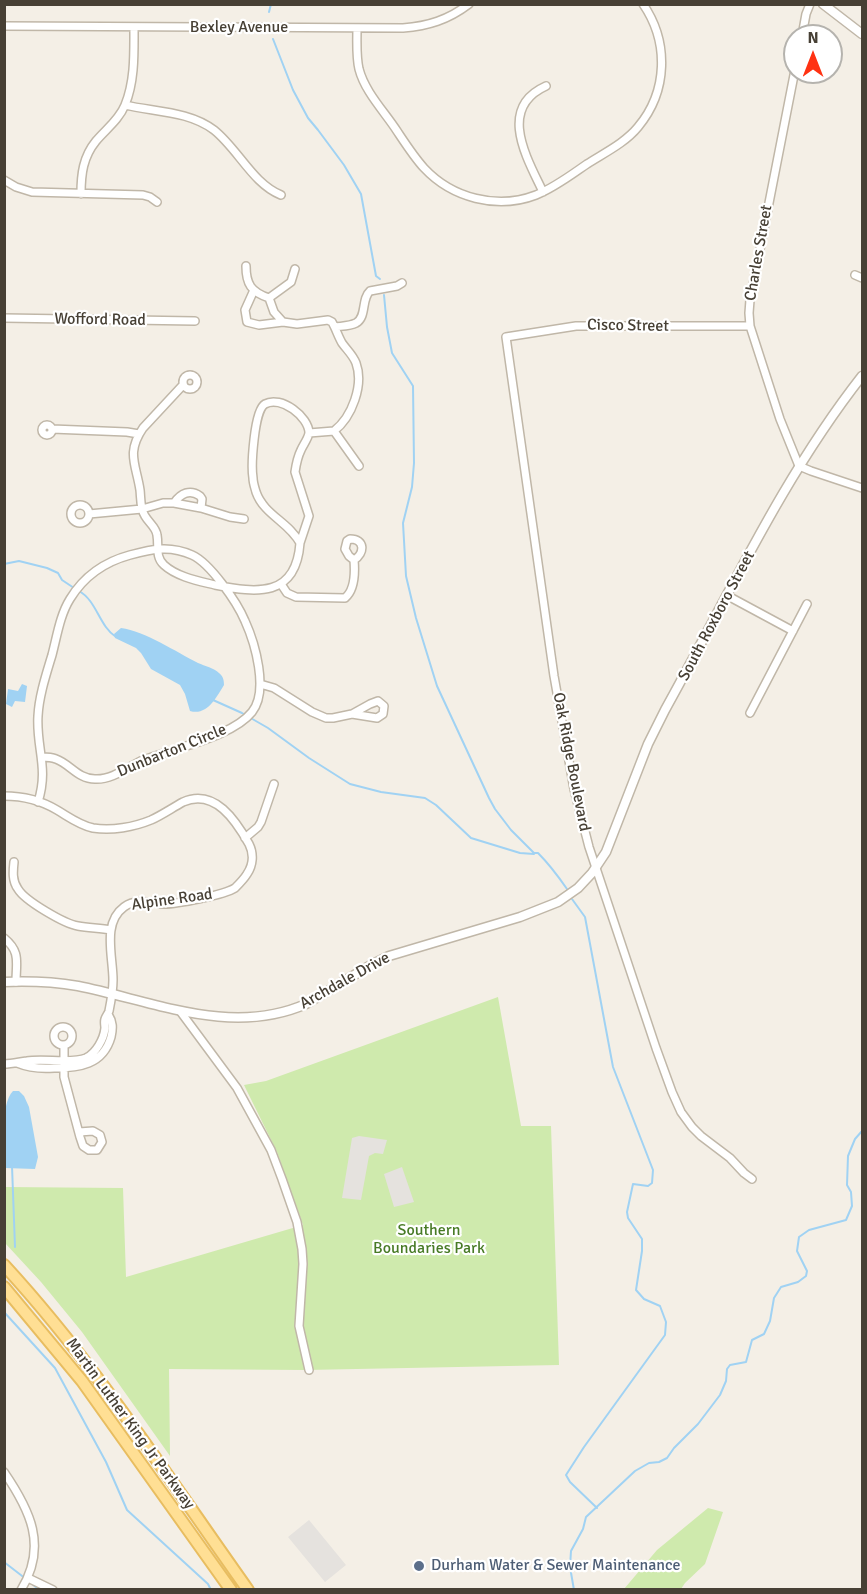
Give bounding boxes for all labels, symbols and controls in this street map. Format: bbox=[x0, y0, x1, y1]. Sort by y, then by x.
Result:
street label: Bexley Avenue bbox=[190, 18, 288, 38]
north arrow bbox=[783, 24, 843, 84]
text: N bbox=[807, 28, 819, 48]
street label: Charles Street bbox=[741, 204, 777, 302]
street label: Wofford Road bbox=[54, 310, 146, 330]
street label: Cisco Street bbox=[587, 316, 669, 336]
street label: South Roxboro Street bbox=[675, 548, 759, 684]
street label: Oak Ridge Boulevard bbox=[548, 691, 594, 833]
street label: Dunbarton Circle bbox=[114, 720, 230, 782]
street label: Alpine Road bbox=[130, 885, 214, 915]
street label: Archdale Drive bbox=[297, 948, 393, 1014]
park label: Southern Boundaries Park bbox=[373, 1221, 485, 1259]
street label: Martin Luther King Jr Parkway bbox=[61, 1335, 199, 1513]
place label: Durham Water & Sewer Maintenance bbox=[431, 1556, 680, 1576]
marker: Durham Water & Sewer Maintenance bbox=[412, 1559, 426, 1573]

